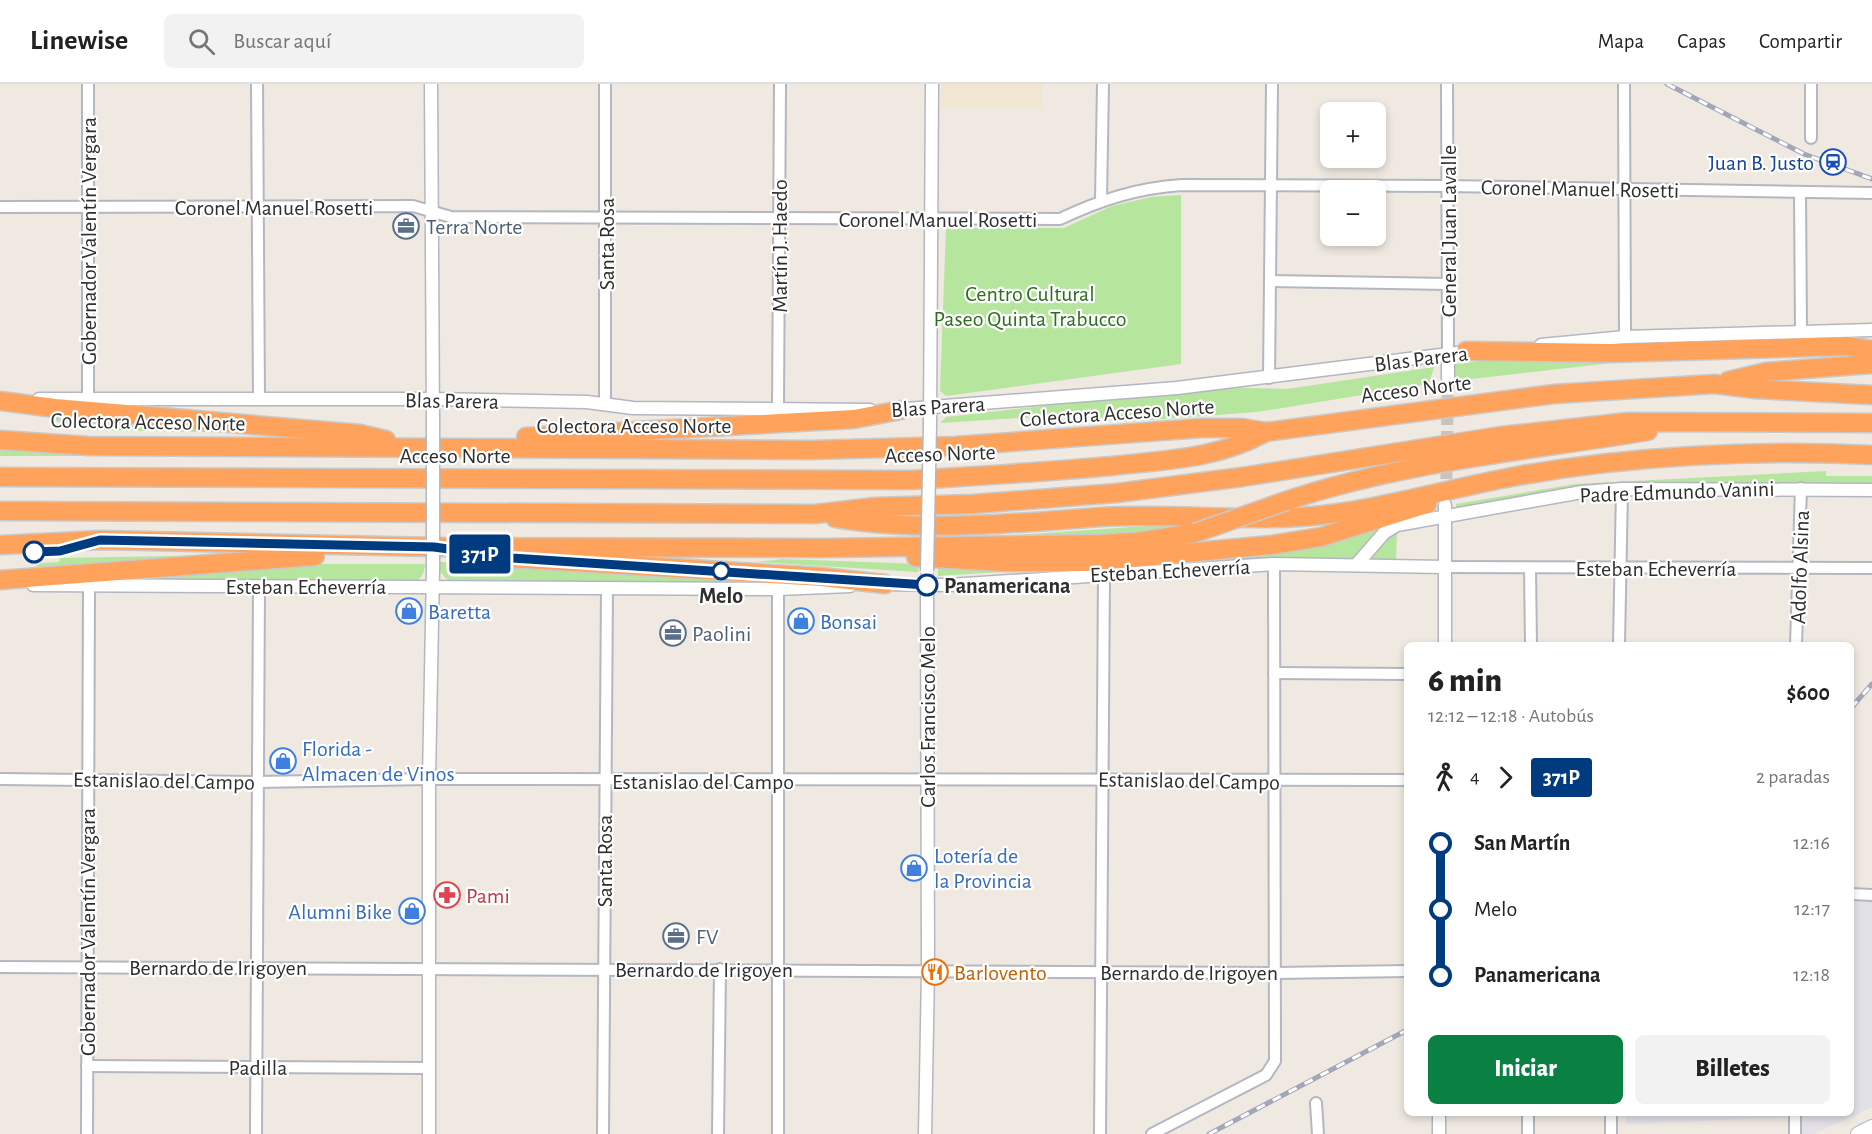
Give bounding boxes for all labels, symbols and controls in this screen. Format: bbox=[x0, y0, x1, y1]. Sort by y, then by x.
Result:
search box bbox=[164, 14, 584, 68]
icon: search bbox=[185, 25, 218, 58]
text: Linewise bbox=[30, 27, 128, 55]
text: Buscar aquí bbox=[233, 30, 331, 52]
text: Mapa bbox=[1598, 31, 1644, 52]
text: Capas bbox=[1677, 31, 1726, 52]
text: Compartir bbox=[1759, 31, 1842, 52]
map controls bbox=[1320, 102, 1386, 246]
button: + bbox=[1320, 102, 1386, 168]
street label: Gobernador Valentín Vergara bbox=[78, 117, 100, 365]
street label: General Juan Lavalle bbox=[1438, 145, 1460, 317]
station icon: Juan B. Justo bbox=[1818, 147, 1848, 177]
place label: Juan B. Justo bbox=[1708, 152, 1814, 174]
street label: Coronel Manuel Rosetti bbox=[1481, 176, 1679, 202]
street label: Martín J. Haedo bbox=[769, 179, 791, 313]
button: − bbox=[1320, 180, 1386, 246]
street label: Coronel Manuel Rosetti bbox=[175, 197, 373, 219]
street label: Santa Rosa bbox=[596, 198, 618, 290]
street label: Coronel Manuel Rosetti bbox=[839, 209, 1037, 231]
office icon: Terra Norte bbox=[391, 211, 421, 241]
place label: Terra Norte bbox=[426, 216, 522, 238]
park label: Centro Cultural Paseo Quinta Trabucco bbox=[933, 283, 1127, 330]
street label: Blas Parera bbox=[1373, 342, 1469, 376]
street label: Acceso Norte bbox=[1360, 371, 1473, 407]
street label: Blas Parera bbox=[405, 389, 499, 413]
street label: Blas Parera bbox=[890, 393, 986, 421]
street label: Colectora Acceso Norte bbox=[1019, 395, 1215, 431]
street label: Colectora Acceso Norte bbox=[50, 409, 246, 435]
street label: Colectora Acceso Norte bbox=[537, 415, 731, 437]
street label: Acceso Norte bbox=[884, 441, 996, 467]
street label: Acceso Norte bbox=[399, 445, 511, 467]
street label: Padre Edmundo Vanini bbox=[1579, 478, 1775, 506]
street label: Adolfo Alsina bbox=[1787, 510, 1813, 624]
line badge: 371P bbox=[438, 534, 522, 574]
unlabelled marker bbox=[23, 541, 45, 563]
text: 371P bbox=[461, 544, 499, 565]
street label: Esteban Echeverría bbox=[1089, 556, 1251, 586]
street label: Esteban Echeverría bbox=[1576, 558, 1736, 580]
marker: Melo bbox=[712, 562, 730, 580]
marker: Panamericana bbox=[916, 574, 938, 596]
place label: Panamericana bbox=[944, 575, 1071, 597]
street label: Esteban Echeverría bbox=[226, 576, 386, 598]
place label: Melo bbox=[699, 585, 743, 607]
shop icon: Baretta bbox=[394, 596, 424, 626]
place label: Baretta bbox=[428, 601, 491, 623]
shop icon: Bonsai bbox=[786, 606, 816, 636]
place label: Bonsai bbox=[820, 611, 877, 633]
office icon: Paolini bbox=[658, 618, 688, 648]
place label: Paolini bbox=[692, 623, 751, 645]
street label: Carlos Francisco Melo bbox=[917, 626, 939, 808]
text: 6 min bbox=[1428, 665, 1502, 698]
text: $600 bbox=[1787, 682, 1830, 704]
text: 12:12 – 12:18 · Autobús bbox=[1428, 706, 1594, 726]
place label: Florida - Almacen de Vinos bbox=[302, 738, 455, 785]
shop icon: Florida - Almacen de Vinos bbox=[268, 746, 298, 776]
icon: walk bbox=[1428, 761, 1461, 794]
icon: forward bbox=[1489, 761, 1522, 794]
text: 4 bbox=[1470, 767, 1480, 787]
text: 371P bbox=[1543, 767, 1580, 788]
text: 2 paradas bbox=[1756, 767, 1830, 787]
street label: Estanislao del Campo bbox=[73, 768, 255, 794]
street label: Estanislao del Campo bbox=[1098, 768, 1280, 794]
street label: Estanislao del Campo bbox=[612, 771, 794, 793]
street label: Gobernador Valentín Vergara bbox=[77, 808, 99, 1056]
street label: Santa Rosa bbox=[594, 815, 616, 907]
text: San Martín bbox=[1474, 832, 1570, 854]
text: 12:16 bbox=[1793, 833, 1830, 853]
place label: Lotería de la Provincia bbox=[934, 845, 1032, 892]
shop icon: Lotería de la Provincia bbox=[899, 853, 929, 883]
pharmacy icon: Pami bbox=[432, 880, 462, 910]
place label: Pami bbox=[466, 885, 510, 907]
shop icon: Alumni Bike bbox=[397, 896, 427, 926]
text: Melo bbox=[1474, 898, 1517, 920]
text: 12:17 bbox=[1794, 899, 1830, 919]
place label: Alumni Bike bbox=[288, 901, 392, 923]
office icon: FV bbox=[661, 921, 691, 951]
place label: FV bbox=[696, 926, 719, 948]
street label: Bernardo de Irigoyen bbox=[129, 957, 307, 979]
restaurant icon: Barlovento bbox=[920, 957, 950, 987]
street label: Bernardo de Irigoyen bbox=[615, 959, 793, 981]
place label: Barlovento bbox=[954, 962, 1047, 984]
street label: Bernardo de Irigoyen bbox=[1100, 962, 1278, 984]
text: Panamericana bbox=[1474, 964, 1601, 986]
text: 12:18 bbox=[1793, 965, 1830, 985]
button: Iniciar bbox=[1428, 1035, 1623, 1104]
button: Billetes bbox=[1635, 1035, 1830, 1104]
street label: Padilla bbox=[229, 1057, 287, 1079]

